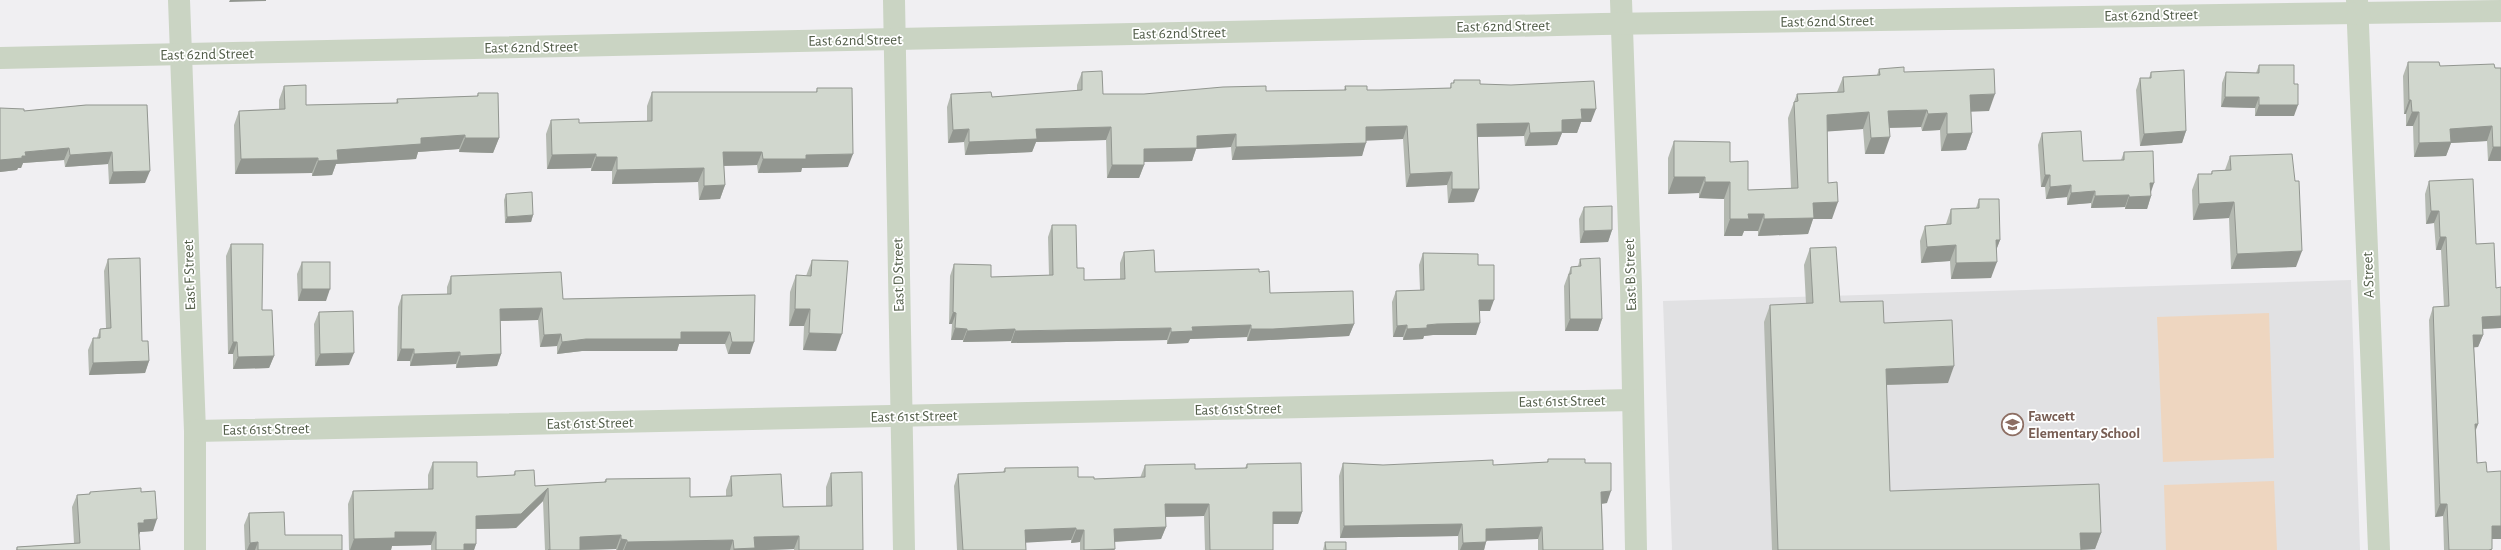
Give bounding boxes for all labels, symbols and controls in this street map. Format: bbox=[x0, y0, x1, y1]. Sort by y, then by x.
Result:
street label: East 62nd Street bbox=[2104, 7, 2198, 24]
street label: East 62nd Street bbox=[1780, 13, 1874, 30]
street label: East 62nd Street bbox=[1456, 18, 1550, 35]
street label: East 62nd Street bbox=[1132, 25, 1226, 42]
street label: East 62nd Street bbox=[808, 32, 902, 49]
street label: East 62nd Street bbox=[484, 39, 578, 56]
street label: East 62nd Street bbox=[160, 46, 254, 63]
street label: East D Street bbox=[890, 238, 907, 312]
street label: East B Street bbox=[1622, 238, 1639, 311]
street label: East F Street bbox=[181, 239, 198, 311]
street label: A Street bbox=[2360, 251, 2377, 298]
street label: East 61st Street bbox=[1518, 393, 1606, 410]
street label: East 61st Street bbox=[1194, 401, 1282, 418]
street label: East 61st Street bbox=[870, 408, 958, 425]
place label: Fawcett Elementary School bbox=[2028, 409, 2140, 441]
school or university icon: Fawcett Elementary School bbox=[1999, 412, 2025, 438]
street label: East 61st Street bbox=[546, 415, 634, 432]
street label: East 61st Street bbox=[222, 421, 310, 438]

